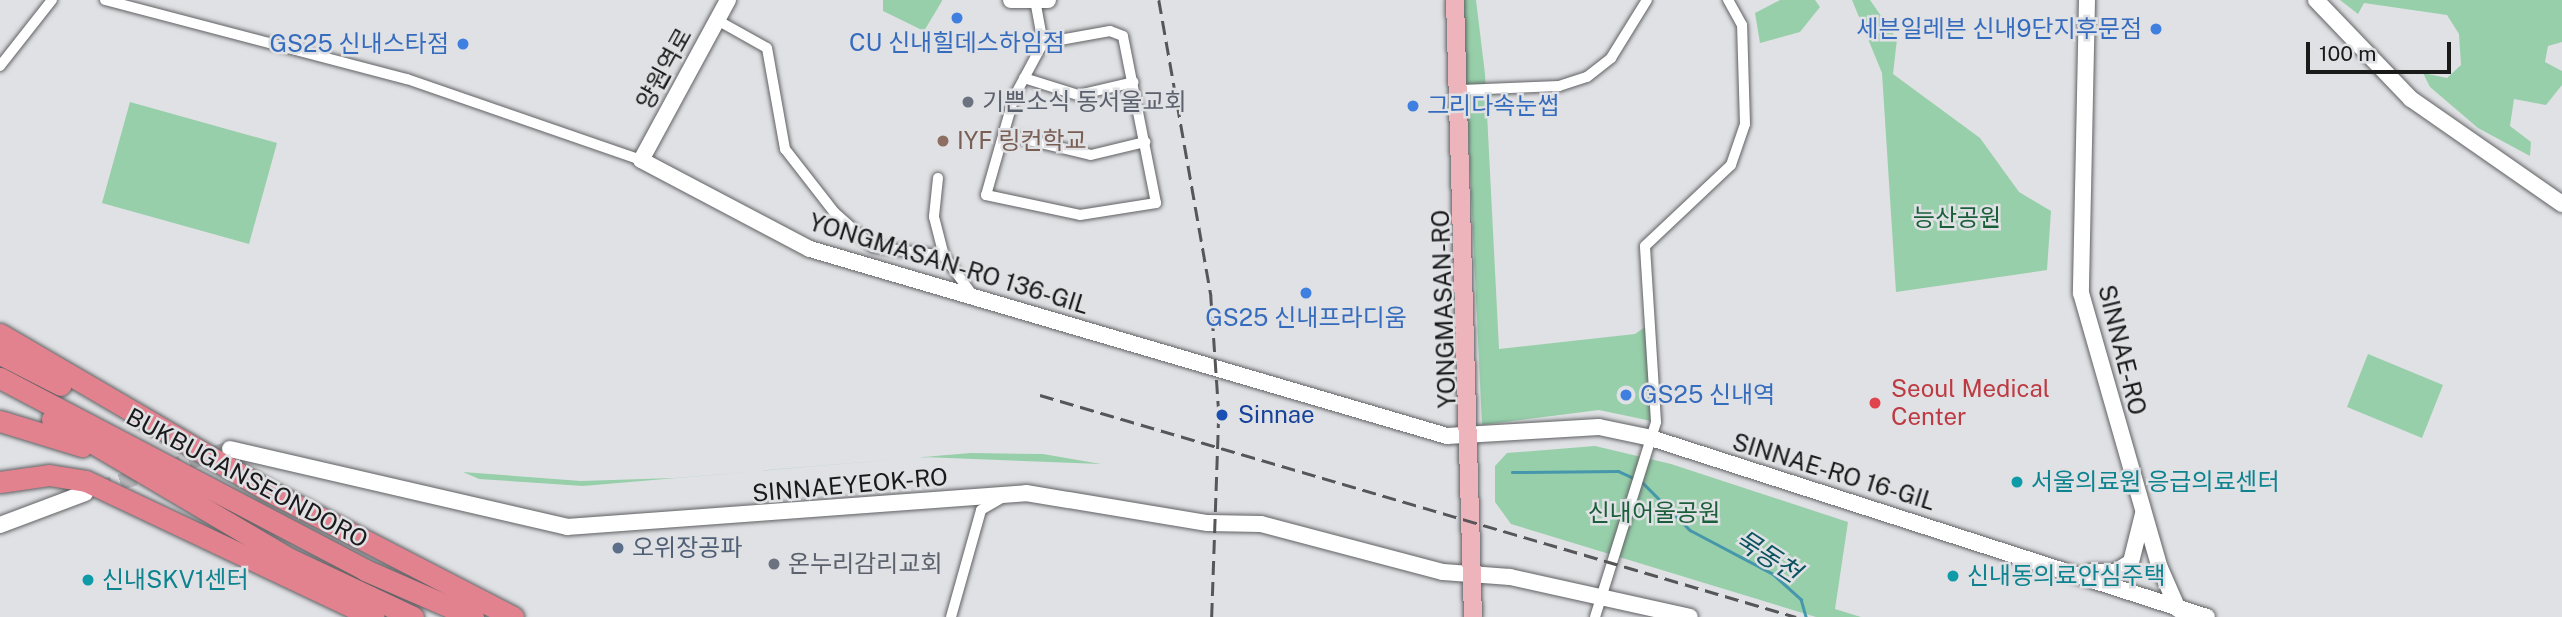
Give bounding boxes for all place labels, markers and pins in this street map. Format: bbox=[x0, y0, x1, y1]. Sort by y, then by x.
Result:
marker: CU 신내힐데스하임점 bbox=[949, 10, 965, 26]
place label: 세븐일레븐 신내9단지후문점 bbox=[1856, 15, 2142, 43]
marker: 세븐일레븐 신내9단지후문점 bbox=[2148, 21, 2164, 37]
place label: CU 신내힐데스하임점 bbox=[849, 29, 1065, 57]
place label: GS25 신내스타점 bbox=[269, 30, 449, 58]
marker: GS25 신내스타점 bbox=[455, 36, 471, 52]
place label: 기쁜소식 동서울교회 bbox=[982, 88, 1187, 116]
place label: 그리다속눈썹 bbox=[1427, 92, 1559, 120]
marker: 기쁜소식 동서울교회 bbox=[960, 94, 976, 110]
marker: 그리다속눈썹 bbox=[1405, 98, 1421, 114]
place label: IYF 링컨학교 bbox=[957, 127, 1087, 155]
marker: IYF 링컨학교 bbox=[935, 133, 951, 149]
marker: GS25 신내프라디움 bbox=[1298, 285, 1314, 301]
place label: GS25 신내프라디움 bbox=[1205, 304, 1407, 332]
place label: Seoul Medical Center bbox=[1891, 375, 2050, 431]
place label: GS25 신내역 bbox=[1640, 381, 1775, 409]
marker: GS25 신내역 bbox=[1618, 387, 1634, 403]
marker: Seoul Medical Center bbox=[1865, 393, 1885, 413]
place label: Sinnae bbox=[1238, 401, 1315, 429]
marker: Sinnae bbox=[1212, 405, 1232, 425]
place label: 서울의료원 응급의료센터 bbox=[2031, 468, 2280, 496]
marker: 서울의료원 응급의료센터 bbox=[2009, 474, 2025, 490]
place label: 오위장공파 bbox=[632, 534, 742, 562]
marker: 오위장공파 bbox=[610, 540, 626, 556]
place label: 온누리감리교회 bbox=[788, 550, 943, 578]
marker: 온누리감리교회 bbox=[766, 556, 782, 572]
place label: 신내동의료안심주택 bbox=[1967, 562, 2166, 590]
place label: 신내SKV1센터 bbox=[102, 566, 249, 594]
marker: 신내동의료안심주택 bbox=[1945, 568, 1961, 584]
marker: 신내SKV1센터 bbox=[80, 572, 96, 588]

